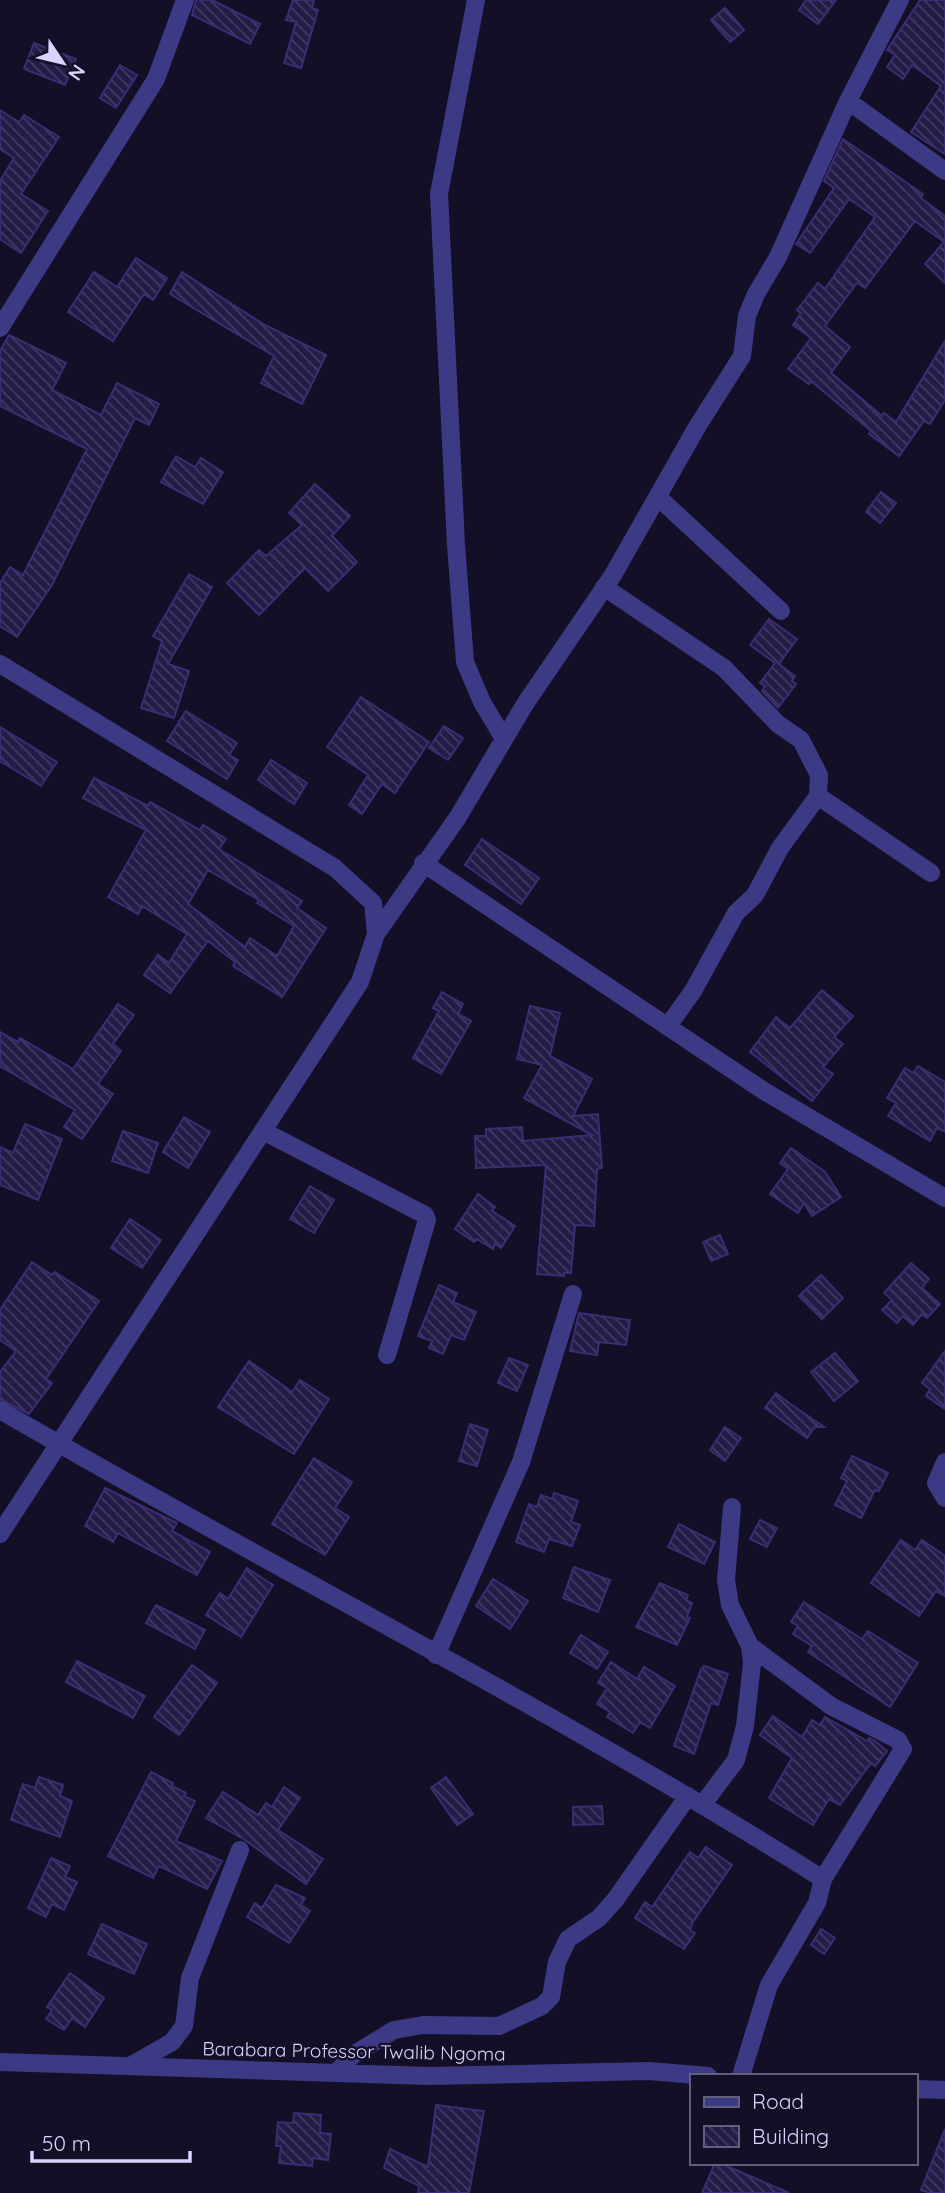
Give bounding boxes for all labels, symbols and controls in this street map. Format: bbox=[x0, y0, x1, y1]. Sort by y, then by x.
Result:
north arrow bbox=[28, 28, 98, 98]
text: N bbox=[63, 60, 91, 85]
street label: Barabara Professor Twalib Ngoma bbox=[202, 2036, 506, 2066]
legend bbox=[690, 2074, 917, 2165]
text: Road bbox=[752, 2088, 804, 2114]
scale bar bbox=[32, 2120, 189, 2164]
text: Building bbox=[752, 2123, 829, 2149]
text: 50 m bbox=[42, 2130, 91, 2156]

